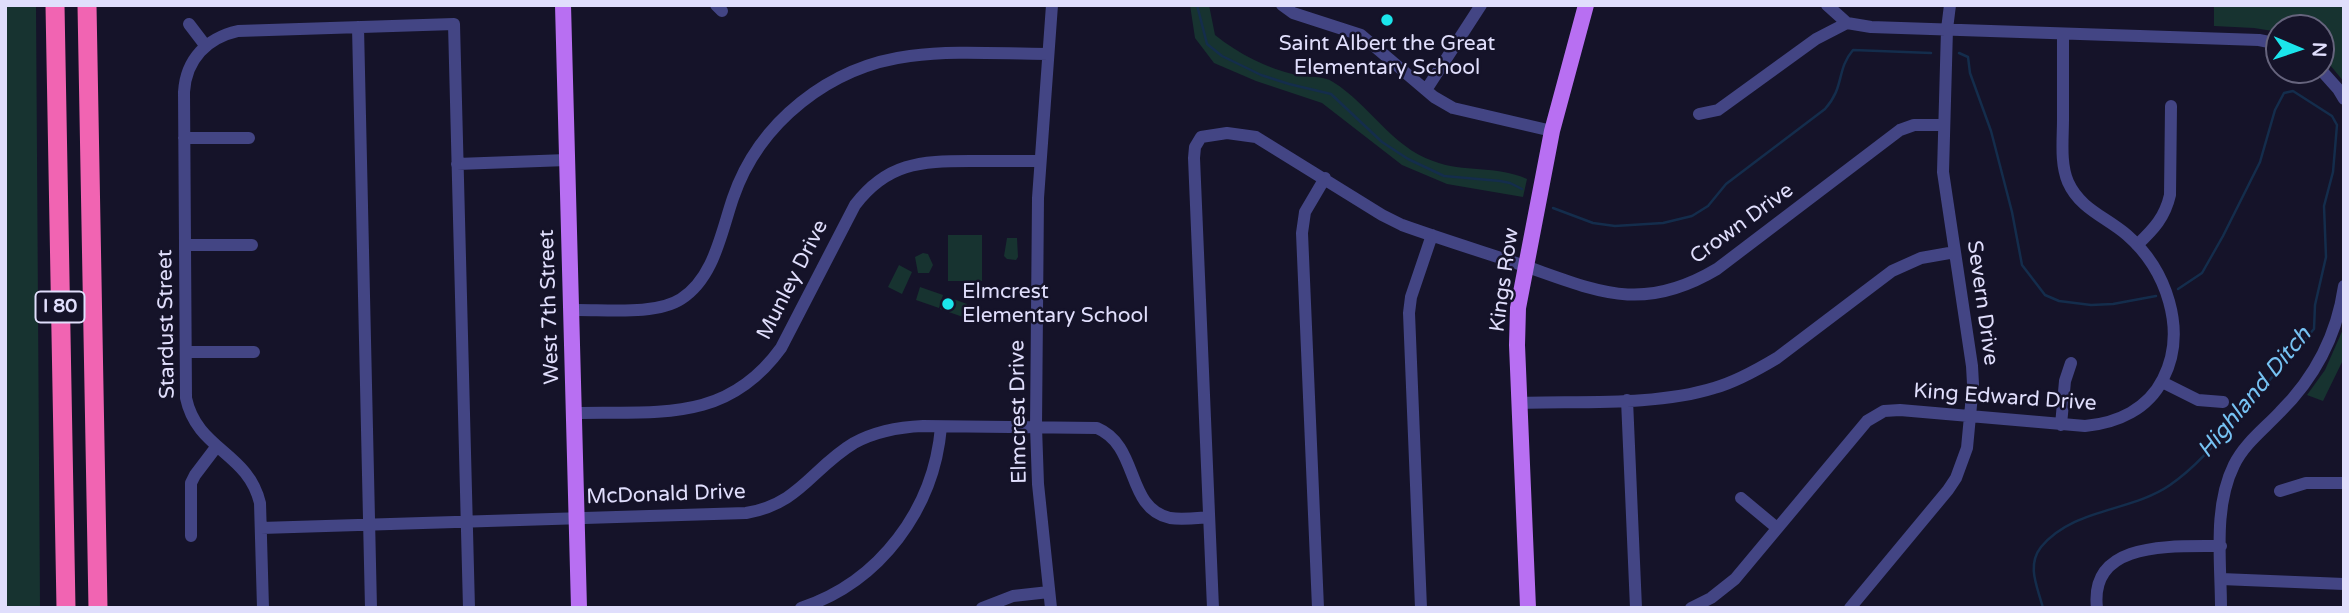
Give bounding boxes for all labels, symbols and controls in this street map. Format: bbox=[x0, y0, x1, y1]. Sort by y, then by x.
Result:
marker: Saint Albert the Great Elementary School bbox=[1379, 12, 1395, 28]
north arrow bbox=[2265, 14, 2335, 84]
place label: Saint Albert the Great Elementary School bbox=[1279, 31, 1495, 81]
text: N bbox=[2308, 42, 2330, 58]
street label: Crown Drive bbox=[1685, 178, 1799, 270]
street label: Munley Drive bbox=[752, 216, 834, 344]
street label: Kings Row bbox=[1485, 226, 1525, 334]
street label: West 7th Street bbox=[535, 229, 565, 385]
street label: Severn Drive bbox=[1961, 239, 2003, 367]
street label: Stardust Street bbox=[153, 249, 181, 399]
place label: Elmcrest Elementary School bbox=[962, 279, 1149, 329]
road number: I 80 bbox=[36, 292, 84, 322]
marker: Elmcrest Elementary School bbox=[940, 296, 956, 312]
water label: Highland Ditch bbox=[2192, 322, 2318, 464]
street label: Elmcrest Drive bbox=[1005, 340, 1033, 484]
street label: King Edward Drive bbox=[1913, 379, 2097, 417]
street label: McDonald Drive bbox=[586, 480, 746, 510]

